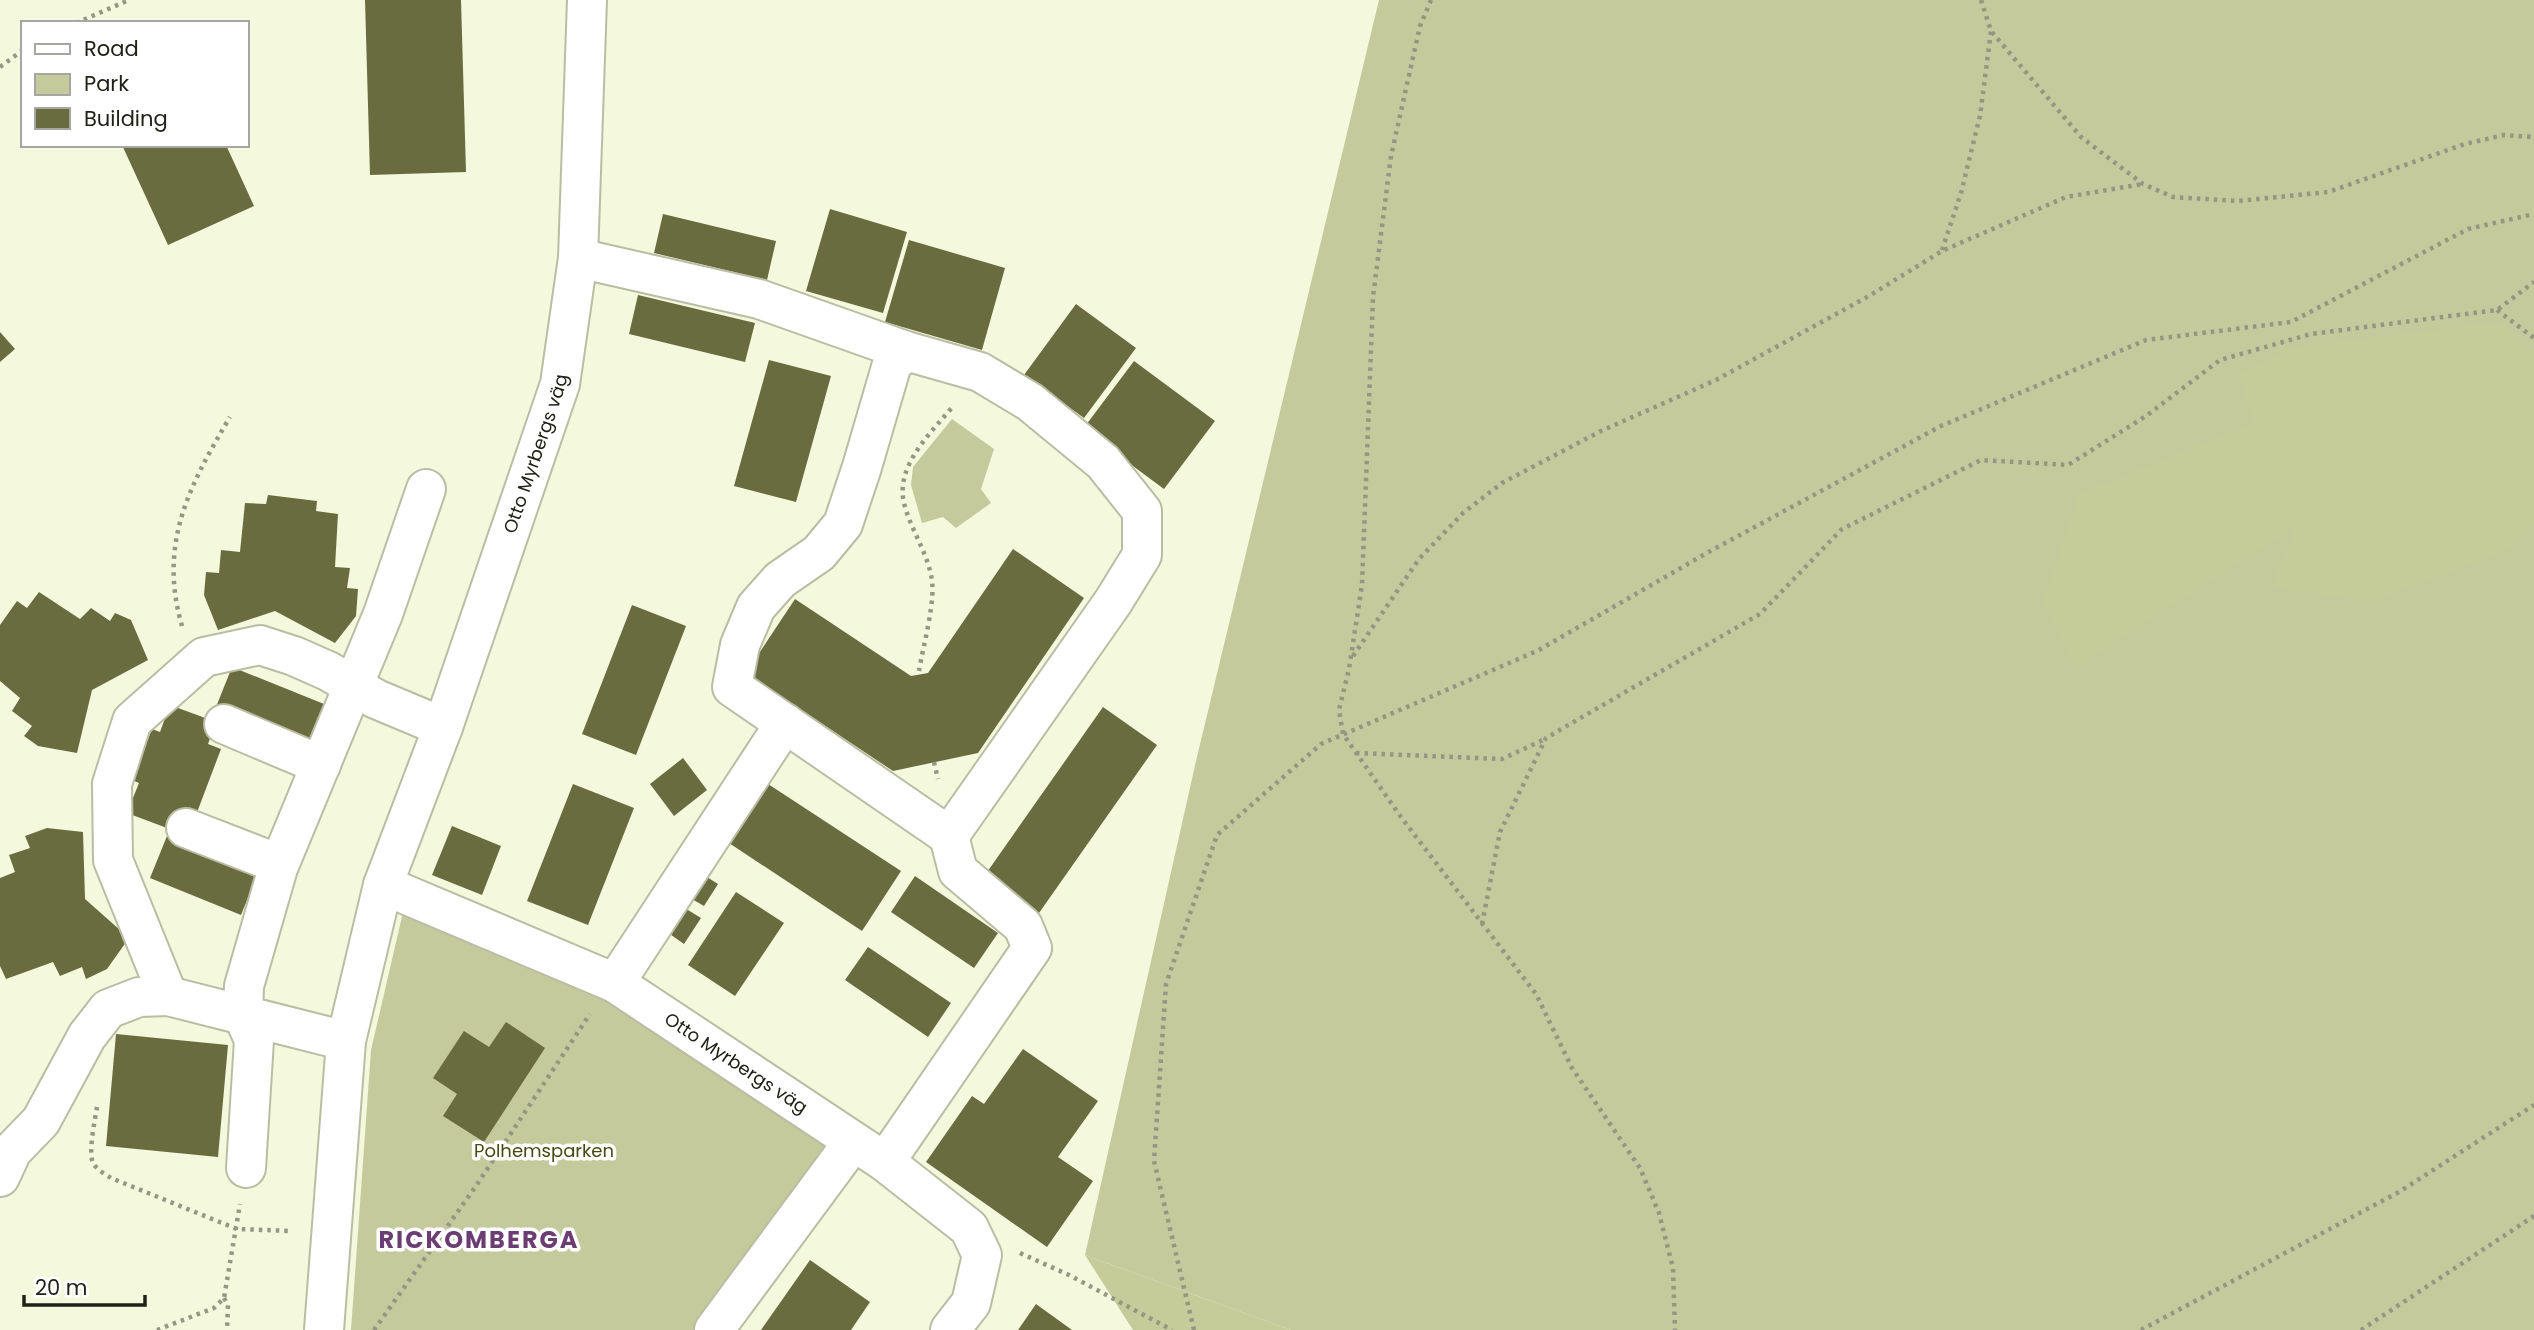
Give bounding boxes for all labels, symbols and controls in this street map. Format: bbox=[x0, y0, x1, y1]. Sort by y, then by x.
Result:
legend bbox=[21, 21, 248, 147]
text: Road bbox=[84, 34, 139, 63]
text: Park bbox=[84, 69, 129, 98]
text: Building bbox=[84, 104, 168, 133]
street label: Otto Myrbergs väg bbox=[497, 372, 573, 536]
street label: Otto Myrbergs väg bbox=[660, 1006, 813, 1119]
park label: Polhemsparken bbox=[474, 1138, 614, 1163]
district label: RICKOMBERGA bbox=[378, 1223, 580, 1256]
scale bar bbox=[24, 1264, 145, 1308]
text: 20 m bbox=[35, 1273, 88, 1302]

